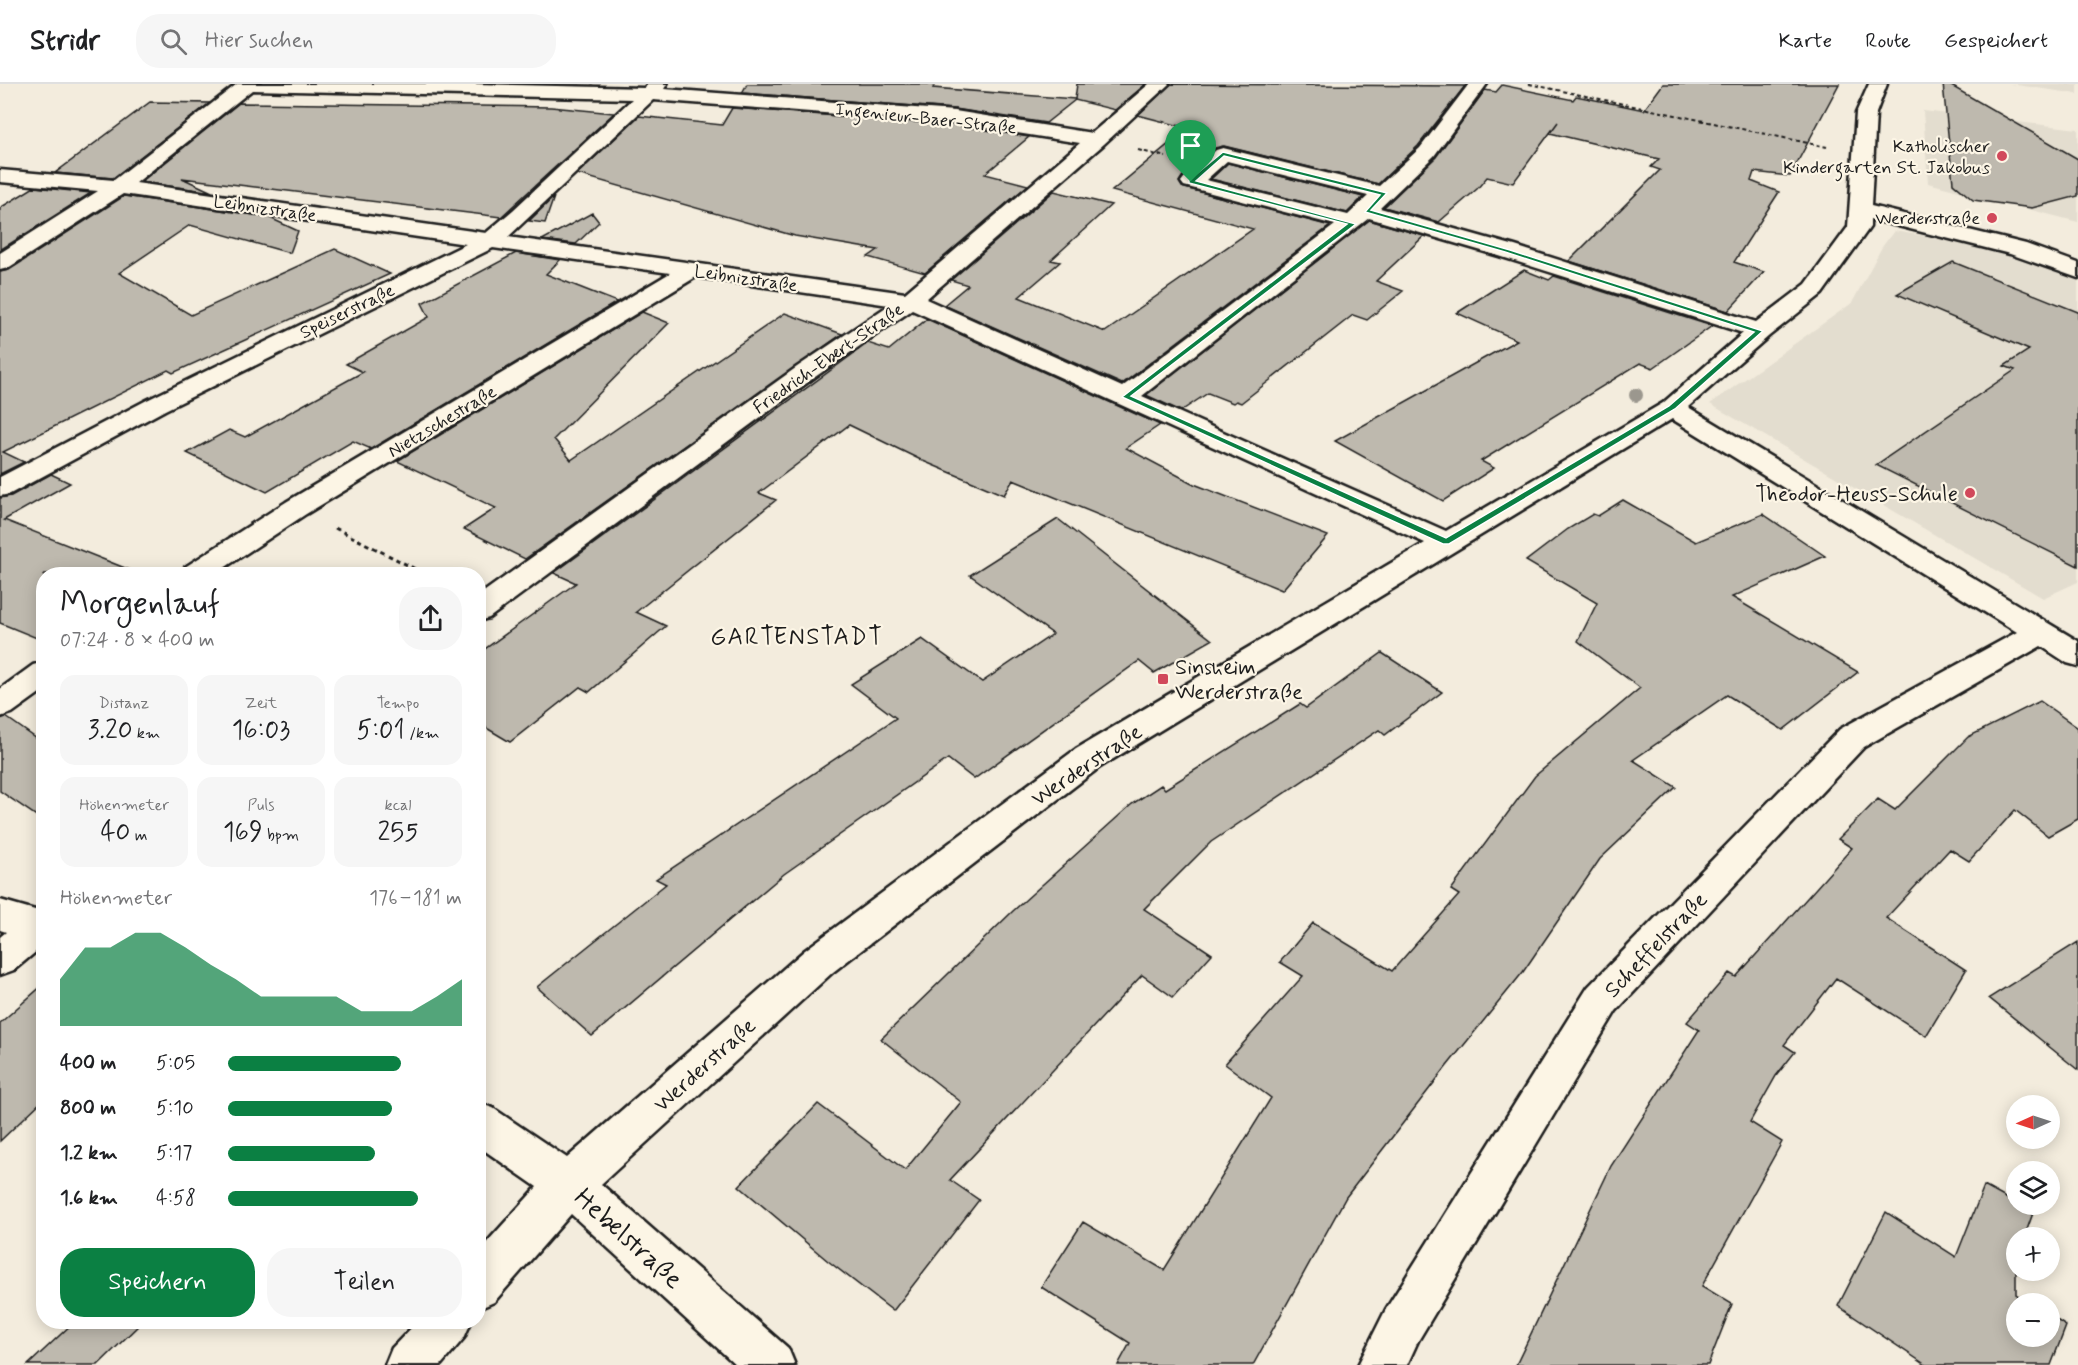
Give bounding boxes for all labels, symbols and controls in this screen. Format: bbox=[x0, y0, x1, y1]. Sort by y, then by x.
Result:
search box bbox=[136, 14, 556, 68]
text: Stridr bbox=[30, 23, 100, 60]
icon: search bbox=[157, 25, 190, 58]
text: Hier suchen bbox=[205, 27, 313, 55]
text: Karte bbox=[1779, 27, 1832, 55]
text: Route bbox=[1865, 27, 1911, 55]
text: Gespeichert bbox=[1944, 27, 2048, 55]
street label: Ingenieur-Baer-Straße bbox=[834, 98, 1018, 142]
pin bbox=[1165, 120, 1216, 182]
icon: arrive bbox=[1174, 129, 1207, 162]
place label: Katholischer Kindergarten St. Jakobus bbox=[1783, 135, 1990, 182]
marker: Katholischer Kindergarten St. Jakobus bbox=[1995, 149, 2009, 163]
street label: Leibnizstraße bbox=[212, 190, 318, 228]
place label: Werderstraße bbox=[1875, 207, 1980, 231]
marker: Werderstraße bbox=[1985, 211, 1999, 225]
street label: Leibnizstraße bbox=[693, 260, 799, 298]
street label: Speiserstraße bbox=[296, 279, 399, 345]
street label: Friedrich-Ebert-Straße bbox=[748, 298, 909, 420]
street label: Nietzschestraße bbox=[384, 380, 501, 464]
place label: Theodor-Heuss-Schule bbox=[1755, 481, 1958, 509]
marker: Theodor-Heuss-Schule bbox=[1963, 486, 1977, 500]
text: Morgenlauf bbox=[60, 582, 220, 626]
button: share bbox=[399, 587, 462, 650]
district label: GARTENSTADT bbox=[710, 622, 884, 653]
text: 07:24 · 8 × 400 m bbox=[60, 627, 215, 654]
place label: Sinsheim Werderstraße bbox=[1175, 654, 1303, 707]
marker: Sinsheim Werderstraße bbox=[1156, 672, 1170, 686]
text: Distanz bbox=[99, 693, 149, 714]
text: Zeit bbox=[245, 693, 277, 714]
text: Tempo bbox=[377, 693, 419, 714]
text: 3.20 bbox=[88, 714, 133, 748]
text: 16:03 bbox=[232, 714, 290, 748]
text: 5:01 bbox=[357, 714, 405, 748]
street label: Werderstraße bbox=[1026, 718, 1148, 813]
text: km bbox=[133, 723, 160, 744]
text: /km bbox=[405, 723, 439, 744]
text: Höhenmeter bbox=[79, 795, 169, 816]
text: Puls bbox=[248, 795, 275, 816]
text: kcal bbox=[385, 795, 411, 816]
text: 40 bbox=[100, 816, 130, 850]
text: 169 bbox=[223, 816, 263, 850]
text: 255 bbox=[377, 816, 419, 850]
text: m bbox=[130, 825, 148, 846]
text: bpm bbox=[263, 825, 299, 846]
text: Höhenmeter bbox=[60, 885, 172, 912]
text: 176–181 m bbox=[369, 885, 462, 912]
street label: Scheffelstraße bbox=[1599, 886, 1714, 1004]
street label: Werderstraße bbox=[648, 1012, 762, 1119]
text: 400 m bbox=[60, 1050, 116, 1077]
text: 5:05 bbox=[156, 1050, 195, 1077]
text: 800 m bbox=[60, 1095, 116, 1122]
text: 5:10 bbox=[156, 1095, 194, 1122]
north arrow bbox=[2006, 1095, 2060, 1149]
map controls bbox=[2006, 1095, 2060, 1347]
text: 1.2 km bbox=[60, 1140, 117, 1167]
text: 5:17 bbox=[156, 1140, 192, 1167]
button: layers bbox=[2006, 1161, 2060, 1215]
street label: Hebelstraße bbox=[566, 1181, 690, 1297]
text: 1.6 km bbox=[60, 1185, 118, 1212]
text: 4:58 bbox=[156, 1185, 196, 1212]
button: + bbox=[2006, 1227, 2060, 1281]
button: Speichern bbox=[60, 1248, 255, 1317]
button: Teilen bbox=[267, 1248, 462, 1317]
button: − bbox=[2006, 1293, 2060, 1347]

